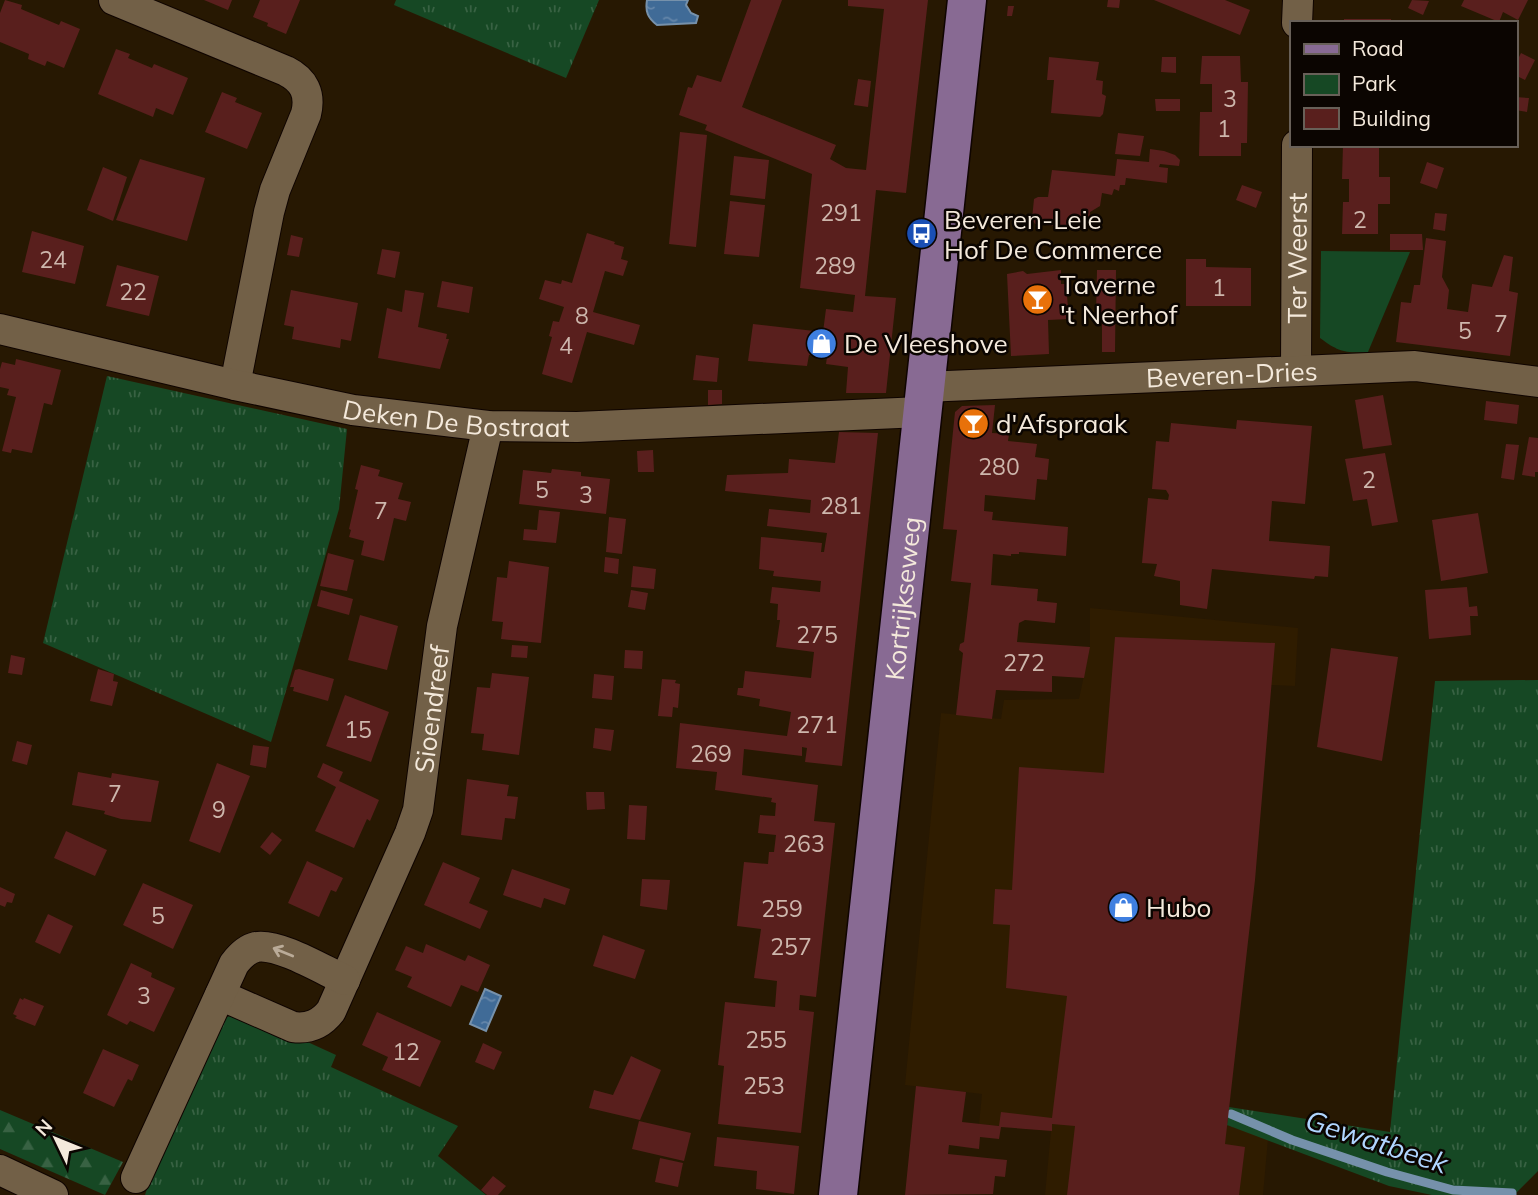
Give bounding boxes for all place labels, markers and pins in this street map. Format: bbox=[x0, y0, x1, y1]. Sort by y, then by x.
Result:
place label: Beveren-Leie Hof De Commerce bbox=[944, 203, 1162, 266]
bus stop icon: Beveren-Leie Hof De Commerce bbox=[904, 217, 938, 251]
place label: Taverne 't Neerhof bbox=[1060, 268, 1179, 331]
bar icon: Taverne 't Neerhof bbox=[1020, 282, 1054, 316]
shop icon: De Vleeshove bbox=[804, 326, 838, 360]
place label: De Vleeshove bbox=[844, 327, 1008, 360]
bar icon: d'Afspraak bbox=[956, 406, 990, 440]
place label: d'Afspraak bbox=[996, 407, 1128, 440]
shop icon: Hubo bbox=[1106, 890, 1140, 924]
place label: Hubo bbox=[1146, 891, 1211, 924]

